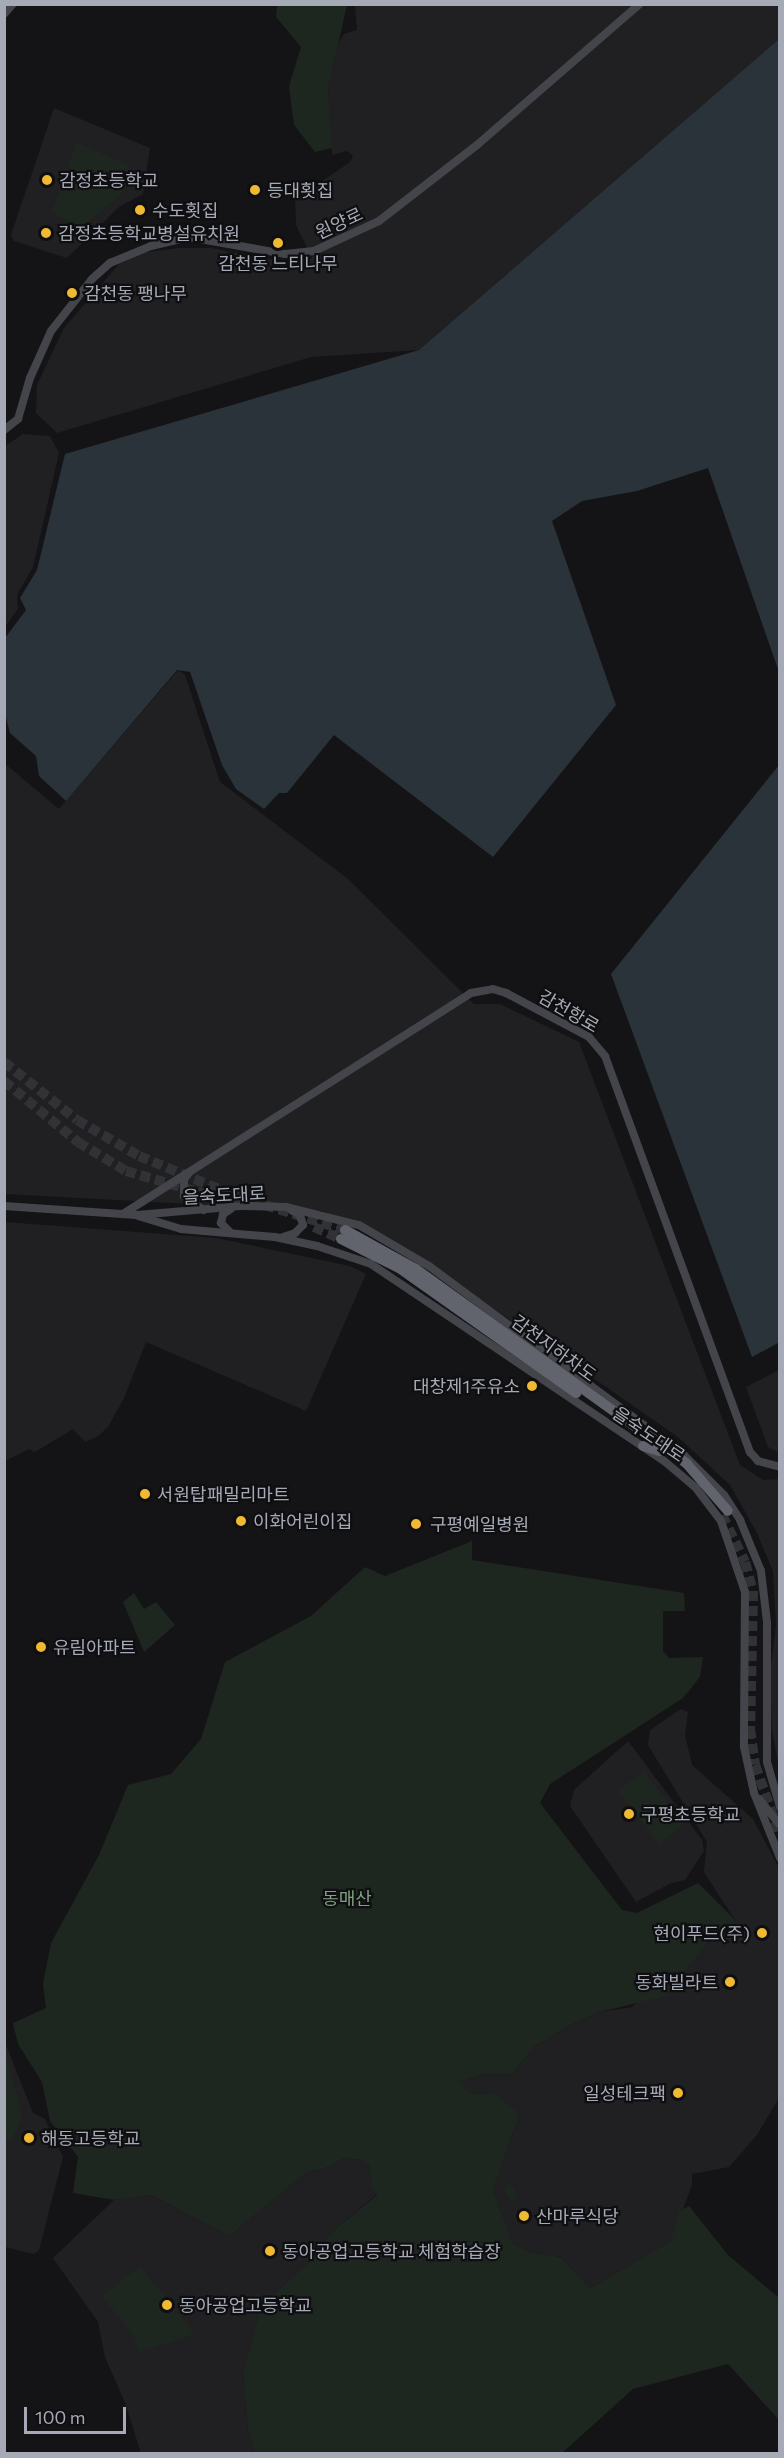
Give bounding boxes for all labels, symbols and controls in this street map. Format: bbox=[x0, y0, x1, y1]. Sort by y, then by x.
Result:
place label: 감정초등학교 bbox=[59, 169, 158, 191]
marker: 감정초등학교 bbox=[40, 173, 54, 187]
place label: 등대횟집 bbox=[267, 179, 333, 201]
marker: 등대횟집 bbox=[248, 183, 262, 197]
place label: 수도횟집 bbox=[152, 199, 218, 221]
marker: 수도횟집 bbox=[133, 203, 147, 217]
street label: 원양로 bbox=[312, 203, 366, 243]
place label: 감정초등학교병설유치원 bbox=[58, 222, 240, 244]
marker: 감정초등학교병설유치원 bbox=[39, 226, 53, 240]
marker: 감천동 느티나무 bbox=[271, 236, 285, 250]
place label: 감천동 느티나무 bbox=[218, 252, 338, 274]
place label: 감천동 팽나무 bbox=[84, 282, 187, 304]
marker: 감천동 팽나무 bbox=[65, 286, 79, 300]
street label: 감천항로 bbox=[535, 985, 603, 1037]
street label: 을숙도대로 bbox=[182, 1182, 266, 1208]
street label: 감천지하차도 bbox=[507, 1310, 601, 1386]
place label: 대창제1주유소 bbox=[413, 1375, 520, 1397]
marker: 대창제1주유소 bbox=[525, 1379, 539, 1393]
street label: 을숙도대로 bbox=[609, 1402, 689, 1466]
place label: 서원탑패밀리마트 bbox=[157, 1483, 289, 1505]
marker: 서원탑패밀리마트 bbox=[138, 1487, 152, 1501]
place label: 이화어린이집 bbox=[253, 1510, 352, 1532]
place label: 구평예일병원 bbox=[430, 1513, 529, 1535]
marker: 이화어린이집 bbox=[234, 1514, 248, 1528]
marker: 구평예일병원 bbox=[407, 1515, 425, 1533]
place label: 유림아파트 bbox=[53, 1636, 136, 1658]
marker: 유림아파트 bbox=[34, 1640, 48, 1654]
place label: 구평초등학교 bbox=[641, 1803, 740, 1825]
marker: 구평초등학교 bbox=[622, 1807, 636, 1821]
park label: 동매산 bbox=[322, 1887, 372, 1909]
place label: 현이푸드(주) bbox=[653, 1922, 750, 1944]
marker: 현이푸드(주) bbox=[755, 1926, 769, 1940]
place label: 동화빌라트 bbox=[635, 1971, 718, 1993]
marker: 동화빌라트 bbox=[723, 1975, 737, 1989]
place label: 일성테크팩 bbox=[583, 2082, 666, 2104]
marker: 일성테크팩 bbox=[671, 2086, 685, 2100]
place label: 해동고등학교 bbox=[41, 2127, 140, 2149]
marker: 해동고등학교 bbox=[22, 2131, 36, 2145]
place label: 산마루식당 bbox=[536, 2205, 619, 2227]
marker: 산마루식당 bbox=[517, 2209, 531, 2223]
place label: 동아공업고등학교 체험학습장 bbox=[282, 2240, 501, 2262]
marker: 동아공업고등학교 체험학습장 bbox=[263, 2244, 277, 2258]
place label: 동아공업고등학교 bbox=[179, 2294, 311, 2316]
marker: 동아공업고등학교 bbox=[160, 2298, 174, 2312]
scale bar bbox=[27, 2395, 129, 2433]
text: 100 m bbox=[35, 2406, 85, 2428]

